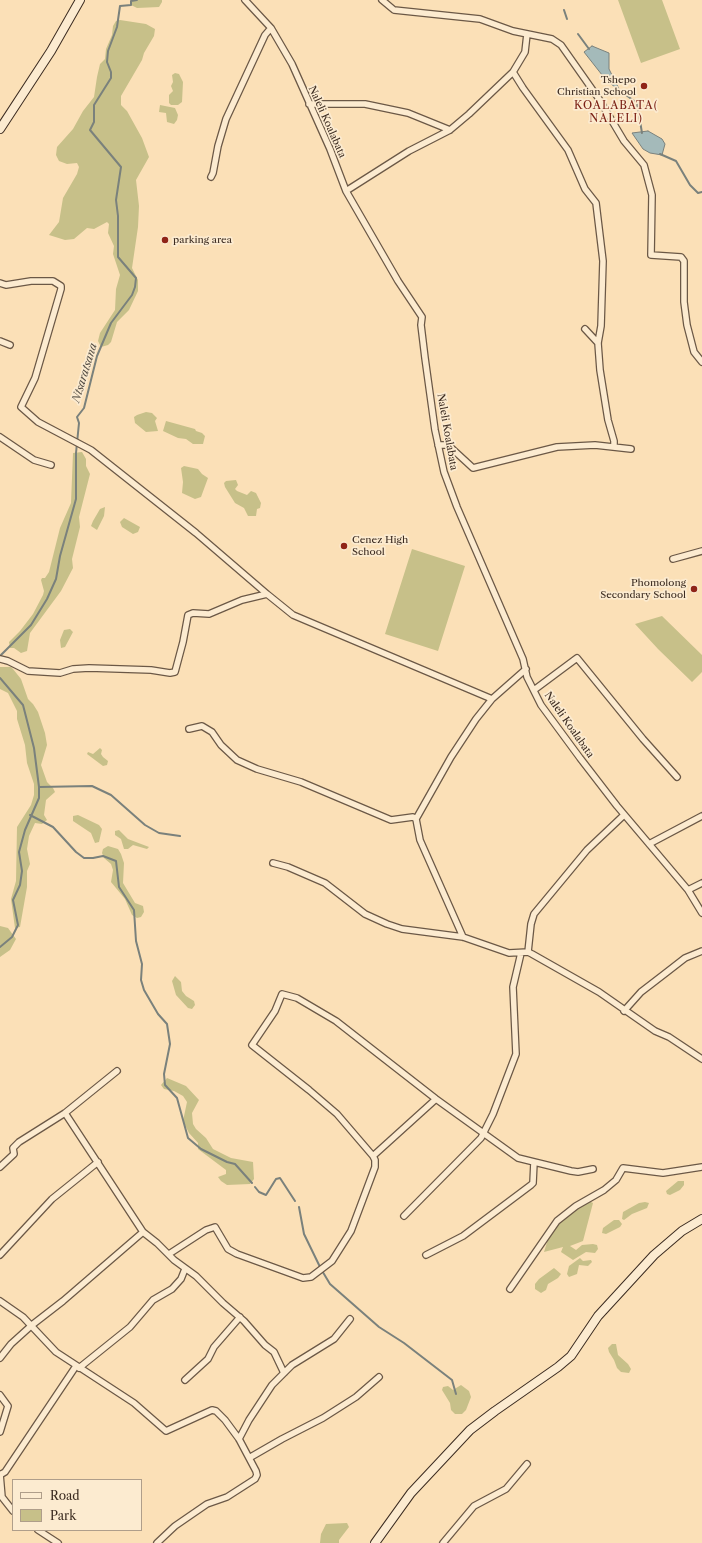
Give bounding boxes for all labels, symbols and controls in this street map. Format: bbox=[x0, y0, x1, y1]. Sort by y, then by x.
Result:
place label: Tshepo Christian School bbox=[557, 74, 636, 98]
marker: Tshepo Christian School bbox=[639, 81, 649, 91]
street label: Naleli Koalabata bbox=[306, 84, 348, 160]
district label: KOALABATA( NALELI) bbox=[574, 99, 658, 125]
place label: parking area bbox=[173, 234, 232, 246]
marker: parking area bbox=[160, 235, 170, 245]
water label: Ntsaratsana bbox=[70, 342, 100, 404]
street label: Naleli Koalabata bbox=[434, 393, 460, 471]
place label: Cenez High School bbox=[352, 534, 408, 558]
marker: Cenez High School bbox=[339, 541, 349, 551]
place label: Phomolong Secondary School bbox=[600, 577, 686, 600]
marker: Phomolong Secondary School bbox=[689, 584, 699, 594]
street label: Naleli Koalabata bbox=[542, 690, 596, 760]
legend bbox=[12, 1479, 142, 1531]
text: Road bbox=[50, 1488, 80, 1503]
text: Park bbox=[50, 1508, 76, 1523]

